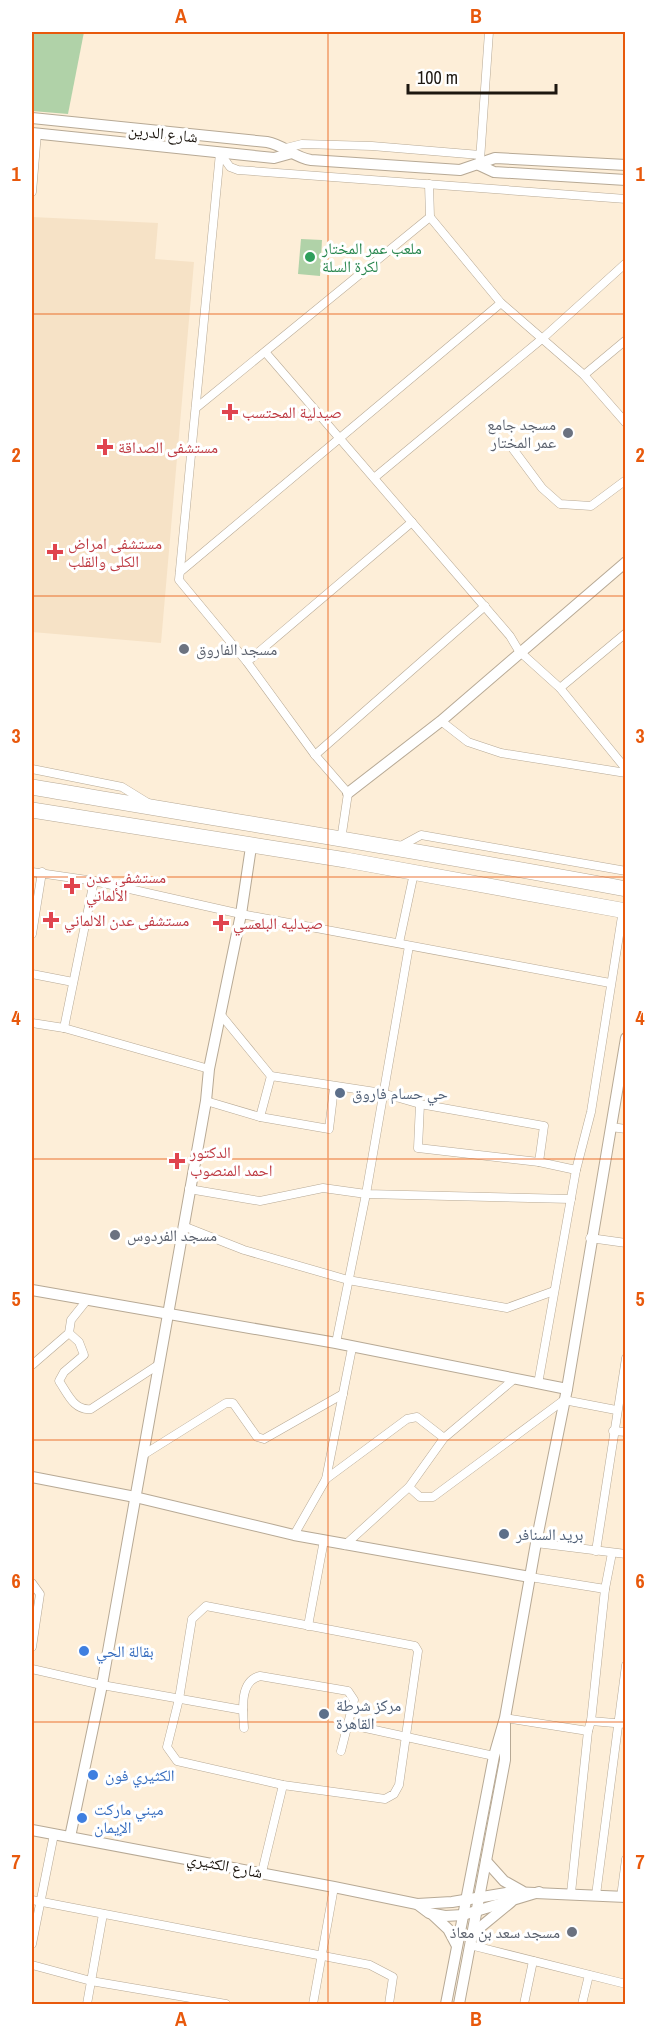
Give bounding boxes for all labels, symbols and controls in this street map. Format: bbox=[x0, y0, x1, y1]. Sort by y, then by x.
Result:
text: A bbox=[175, 2, 187, 29]
text: B bbox=[470, 2, 482, 29]
scale bar bbox=[408, 57, 556, 95]
text: 100 m bbox=[417, 65, 458, 90]
street label: شارع الدرين bbox=[127, 118, 199, 148]
text: 1 bbox=[11, 160, 21, 187]
text: 1 bbox=[635, 160, 645, 187]
place label: ملعب عمر المختار لكرة السلة bbox=[321, 237, 422, 277]
marker: ملعب عمر المختار لكرة السلة bbox=[303, 250, 317, 264]
place label: صيدلية المحتسب bbox=[242, 401, 342, 423]
marker: صيدلية المحتسب bbox=[223, 405, 237, 419]
place label: مسجد جامع عمر المختار bbox=[487, 413, 556, 453]
marker: مسجد جامع عمر المختار bbox=[561, 426, 575, 440]
place label: مستشفى الصداقة bbox=[118, 436, 218, 458]
marker: مستشفى الصداقة bbox=[96, 438, 114, 456]
text: 2 bbox=[11, 441, 21, 468]
text: 2 bbox=[635, 441, 645, 468]
place label: مستشفى امراض الكلى والقلب bbox=[68, 532, 162, 572]
marker: مستشفى امراض الكلى والقلب bbox=[46, 543, 64, 561]
place label: مسجد الفاروق bbox=[196, 638, 277, 660]
marker: مسجد الفاروق bbox=[177, 642, 191, 656]
text: 3 bbox=[11, 722, 21, 749]
text: 3 bbox=[635, 722, 645, 749]
place label: مستشفى عدن الألماني bbox=[86, 866, 166, 908]
marker: مستشفى عدن الألماني bbox=[63, 877, 81, 895]
place label: مستشفى عدن الالماني bbox=[64, 909, 189, 933]
marker: مستشفى عدن الالماني bbox=[42, 911, 60, 929]
place label: صيدليه البلعسي bbox=[233, 912, 323, 936]
marker: صيدليه البلعسي bbox=[214, 916, 228, 930]
text: 4 bbox=[11, 1004, 21, 1031]
text: 4 bbox=[635, 1004, 645, 1031]
place label: حي حسام فاروق bbox=[352, 1082, 448, 1106]
marker: حي حسام فاروق bbox=[333, 1086, 347, 1100]
place label: الدكتور احمد المنصوب bbox=[189, 1141, 273, 1181]
marker: الدكتور احمد المنصوب bbox=[168, 1152, 186, 1170]
place label: مسجد الفردوس bbox=[127, 1224, 217, 1246]
marker: مسجد الفردوس bbox=[108, 1228, 122, 1242]
text: 5 bbox=[11, 1285, 21, 1312]
text: 5 bbox=[635, 1285, 645, 1312]
place label: بريد السنافر bbox=[515, 1523, 583, 1545]
marker: بريد السنافر bbox=[497, 1527, 511, 1541]
text: 6 bbox=[11, 1567, 21, 1594]
text: 6 bbox=[635, 1567, 645, 1594]
place label: بقالة الحي bbox=[96, 1640, 154, 1664]
marker: بقالة الحي bbox=[77, 1644, 91, 1658]
place label: مركز شرطة القاهرة bbox=[336, 1694, 401, 1734]
marker: مركز شرطة القاهرة bbox=[317, 1707, 331, 1721]
place label: الكثيري فون bbox=[105, 1764, 175, 1788]
marker: الكثيري فون bbox=[86, 1768, 100, 1782]
place label: ميني ماركت الإيمان bbox=[94, 1798, 164, 1838]
marker: ميني ماركت الإيمان bbox=[75, 1811, 89, 1825]
street label: شارع الكثيري bbox=[185, 1847, 265, 1885]
text: 7 bbox=[11, 1848, 21, 1875]
text: 7 bbox=[635, 1848, 645, 1875]
place label: مسجد سعد بن معاذ bbox=[450, 1921, 560, 1943]
marker: مسجد سعد بن معاذ bbox=[565, 1925, 579, 1939]
text: A bbox=[175, 2005, 187, 2032]
text: B bbox=[470, 2005, 482, 2032]

